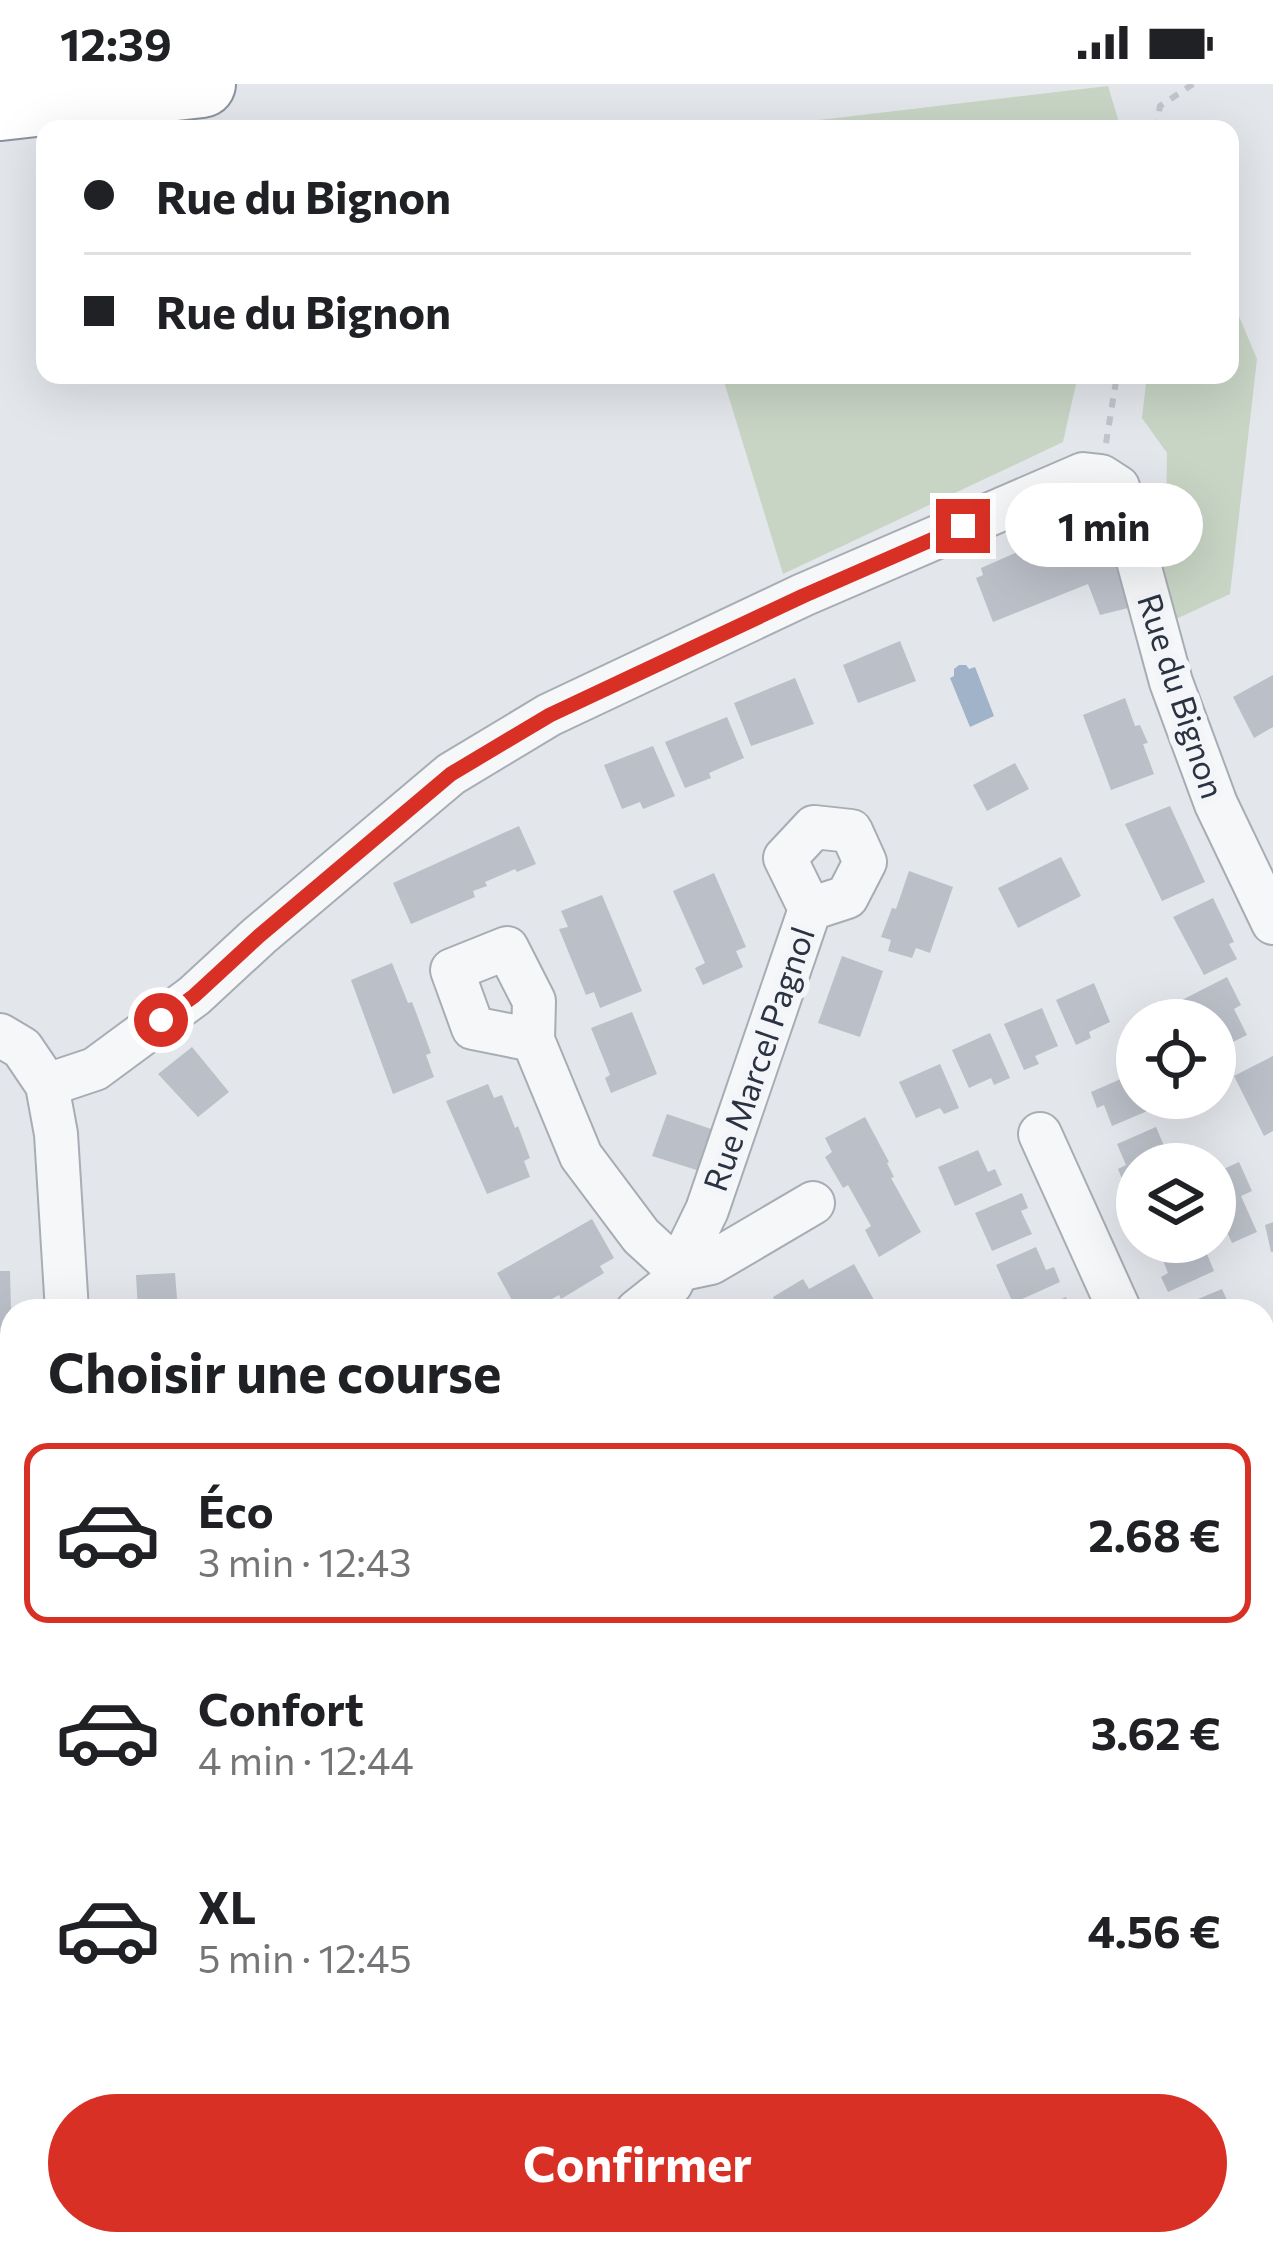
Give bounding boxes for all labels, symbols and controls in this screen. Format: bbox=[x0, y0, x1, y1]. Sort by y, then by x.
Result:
text: 12:39 bbox=[60, 15, 172, 70]
text: Rue du Bignon bbox=[156, 168, 451, 223]
text: Rue du Bignon bbox=[156, 283, 451, 338]
callout: 1 min bbox=[1005, 484, 1203, 568]
route end bbox=[936, 499, 990, 553]
text: 1 min bbox=[1058, 501, 1150, 549]
street label: Rue du Bignon bbox=[1130, 588, 1235, 803]
street label: Rue Marcel Pagnol bbox=[693, 921, 822, 1196]
route start bbox=[134, 993, 188, 1047]
map controls bbox=[1116, 999, 1236, 1263]
button: locate bbox=[1116, 999, 1236, 1119]
button: layers bbox=[1116, 1143, 1236, 1263]
text: Choisir une course bbox=[48, 1338, 501, 1404]
icon: car bbox=[54, 1479, 162, 1587]
text: Éco bbox=[198, 1482, 274, 1537]
text: 2.68 € bbox=[1088, 1506, 1221, 1561]
text: 3 min · 12:43 bbox=[198, 1537, 411, 1585]
icon: car bbox=[54, 1677, 162, 1785]
text: Confort bbox=[198, 1680, 364, 1735]
text: 3.62 € bbox=[1091, 1704, 1221, 1759]
text: 4 min · 12:44 bbox=[198, 1735, 414, 1783]
icon: car bbox=[54, 1875, 162, 1983]
text: XL bbox=[198, 1878, 256, 1933]
text: 4.56 € bbox=[1087, 1902, 1221, 1957]
text: 5 min · 12:45 bbox=[198, 1933, 412, 1981]
button: Confirmer bbox=[48, 2094, 1227, 2232]

